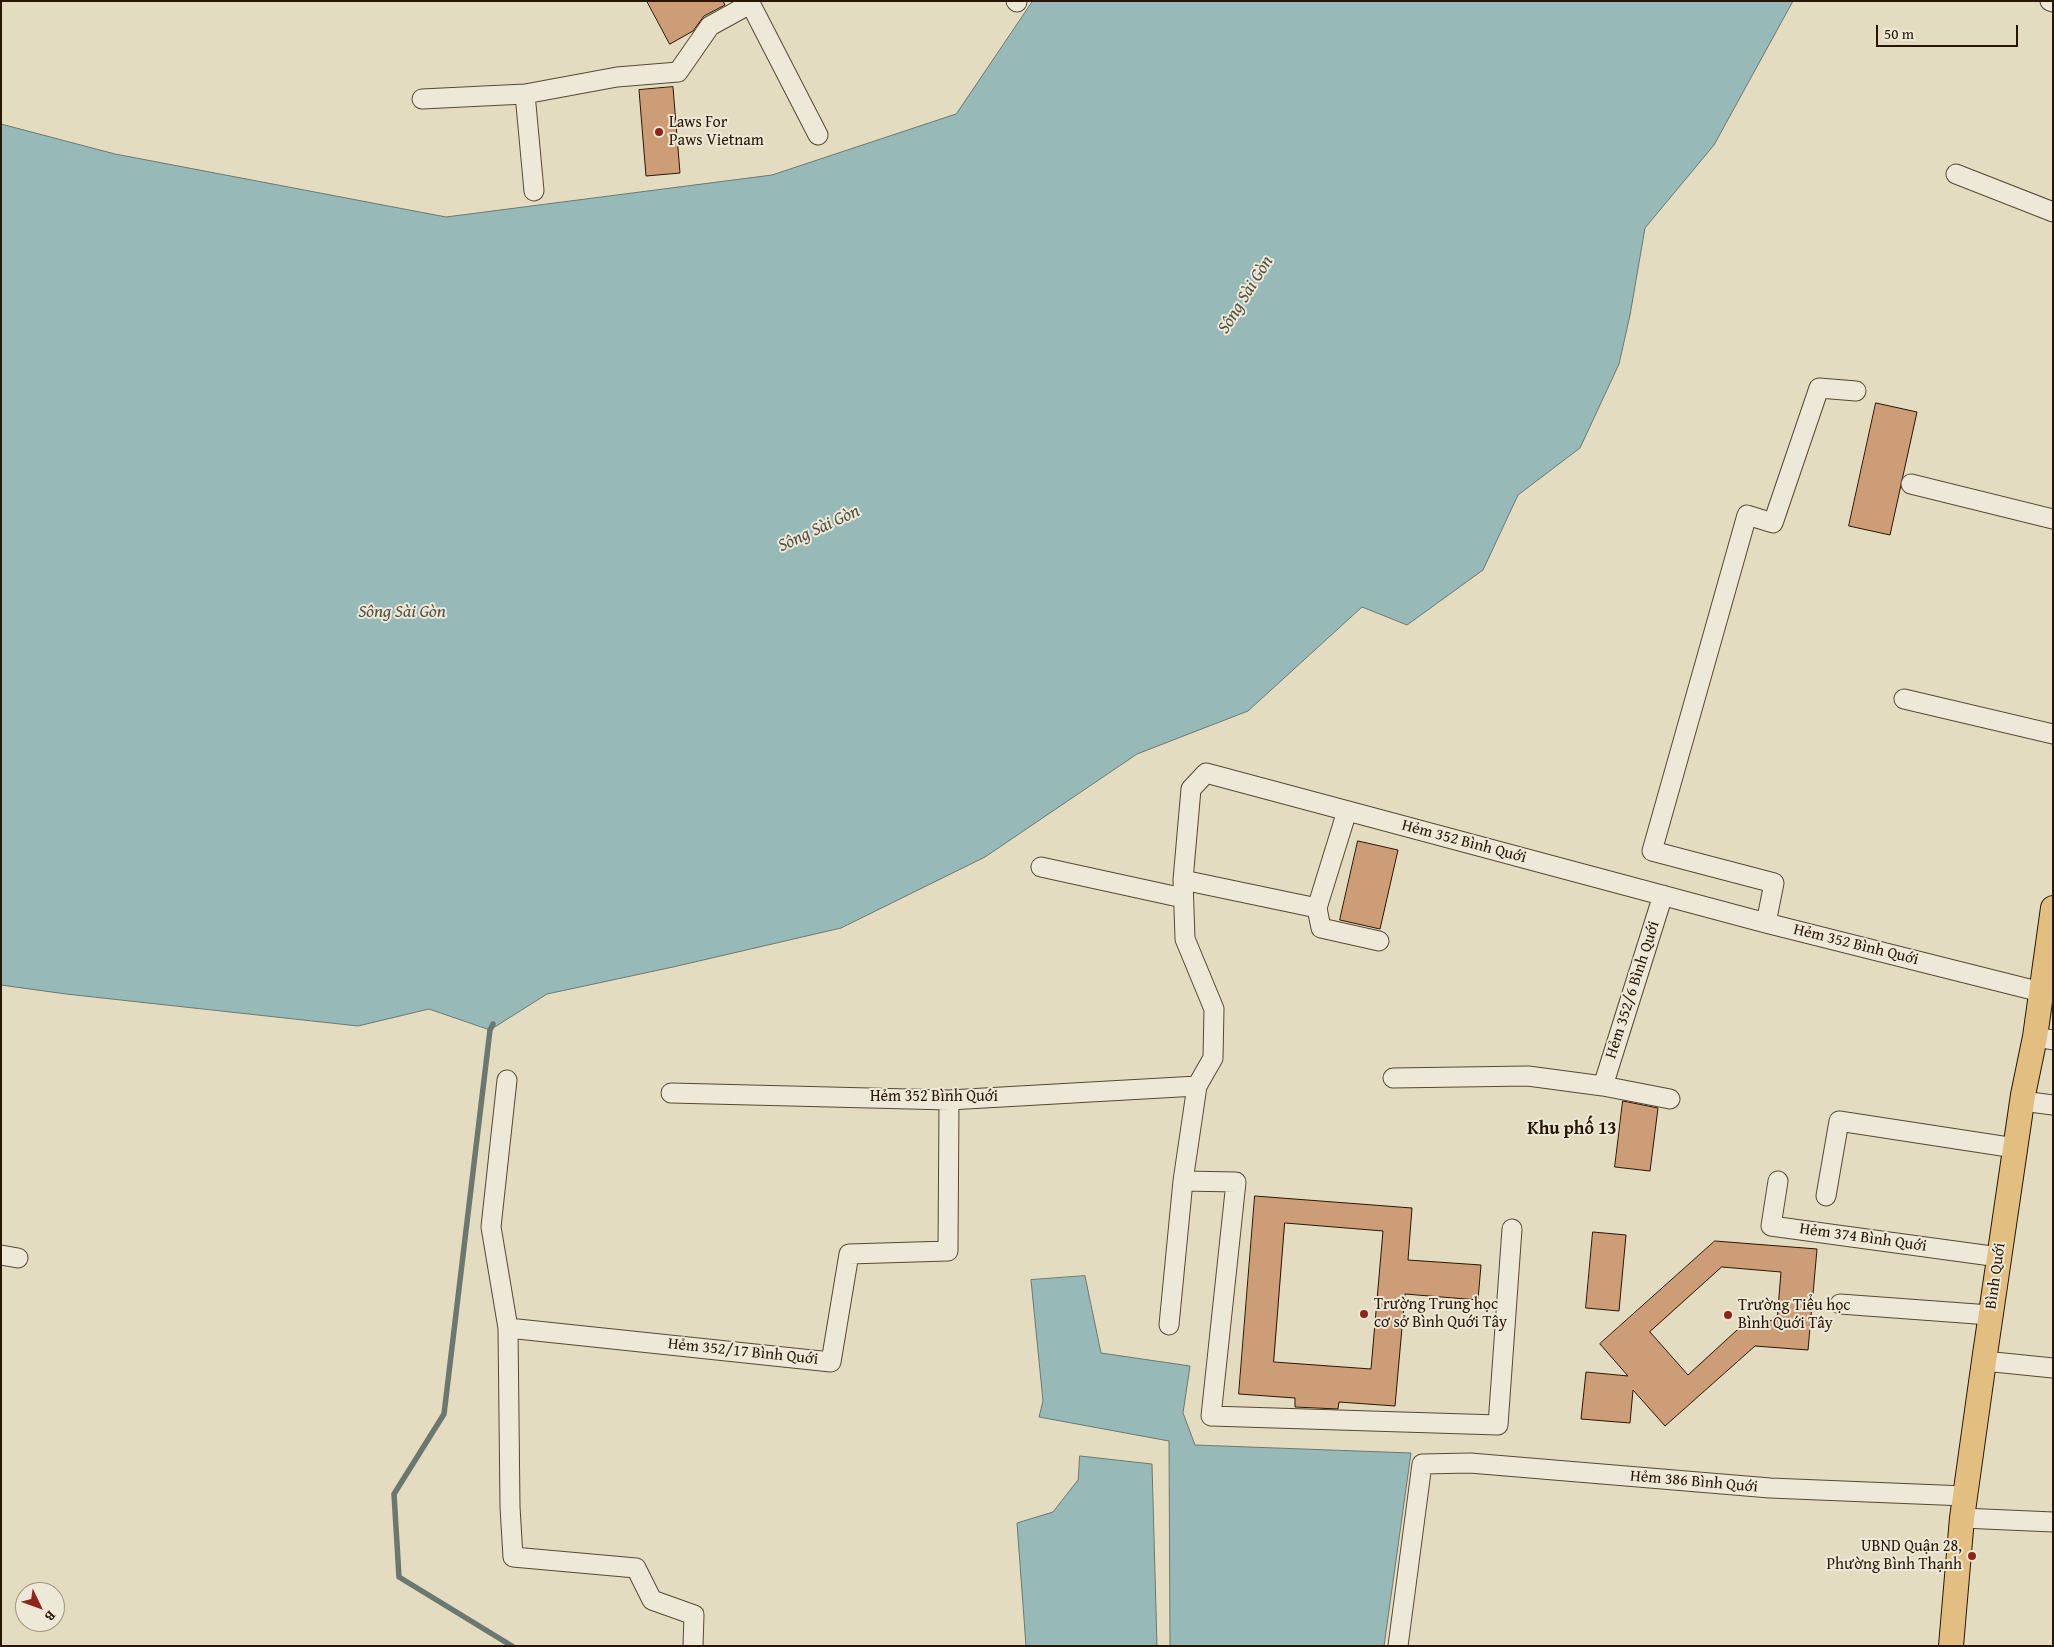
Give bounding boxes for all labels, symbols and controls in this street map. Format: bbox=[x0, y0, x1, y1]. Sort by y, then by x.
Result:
scale bar bbox=[1879, 15, 2022, 47]
text: 50 m bbox=[1884, 23, 1914, 44]
place label: Laws For Paws Vietnam bbox=[669, 113, 764, 151]
marker: Laws For Paws Vietnam bbox=[653, 126, 665, 138]
water label: Sông Sài Gòn bbox=[1214, 252, 1278, 338]
water label: Sông Sài Gòn bbox=[775, 501, 863, 557]
water label: Sông Sài Gòn bbox=[358, 601, 446, 623]
street label: Hẻm 352 Bình Quới bbox=[1400, 816, 1528, 868]
street label: Hẻm 352/6 Bình Quới bbox=[1602, 919, 1664, 1061]
street label: Hẻm 352 Bình Quới bbox=[1792, 920, 1920, 970]
street label: Hẻm 352 Bình Quới bbox=[870, 1087, 998, 1107]
district label: Khu phố 13 bbox=[1527, 1118, 1617, 1140]
street label: Hẻm 374 Bình Quới bbox=[1798, 1220, 1928, 1256]
street label: Bình Quới bbox=[1982, 1242, 2010, 1310]
place label: Trường Trung học cơ sở Bình Quới Tây bbox=[1374, 1295, 1507, 1333]
place label: Trường Tiểu học Bình Quới Tây bbox=[1738, 1296, 1850, 1334]
marker: Trường Trung học cơ sở Bình Quới Tây bbox=[1358, 1308, 1370, 1320]
marker: Trường Tiểu học Bình Quới Tây bbox=[1722, 1309, 1734, 1321]
street label: Hẻm 352/17 Bình Quới bbox=[667, 1335, 819, 1369]
street label: Hẻm 386 Bình Quới bbox=[1629, 1467, 1759, 1497]
place label: UBND Quận 28, Phường Bình Thạnh bbox=[1826, 1537, 1962, 1575]
marker: UBND Quận 28, Phường Bình Thạnh bbox=[1966, 1550, 1978, 1562]
north arrow bbox=[15, 1582, 65, 1632]
text: B bbox=[40, 1606, 61, 1626]

